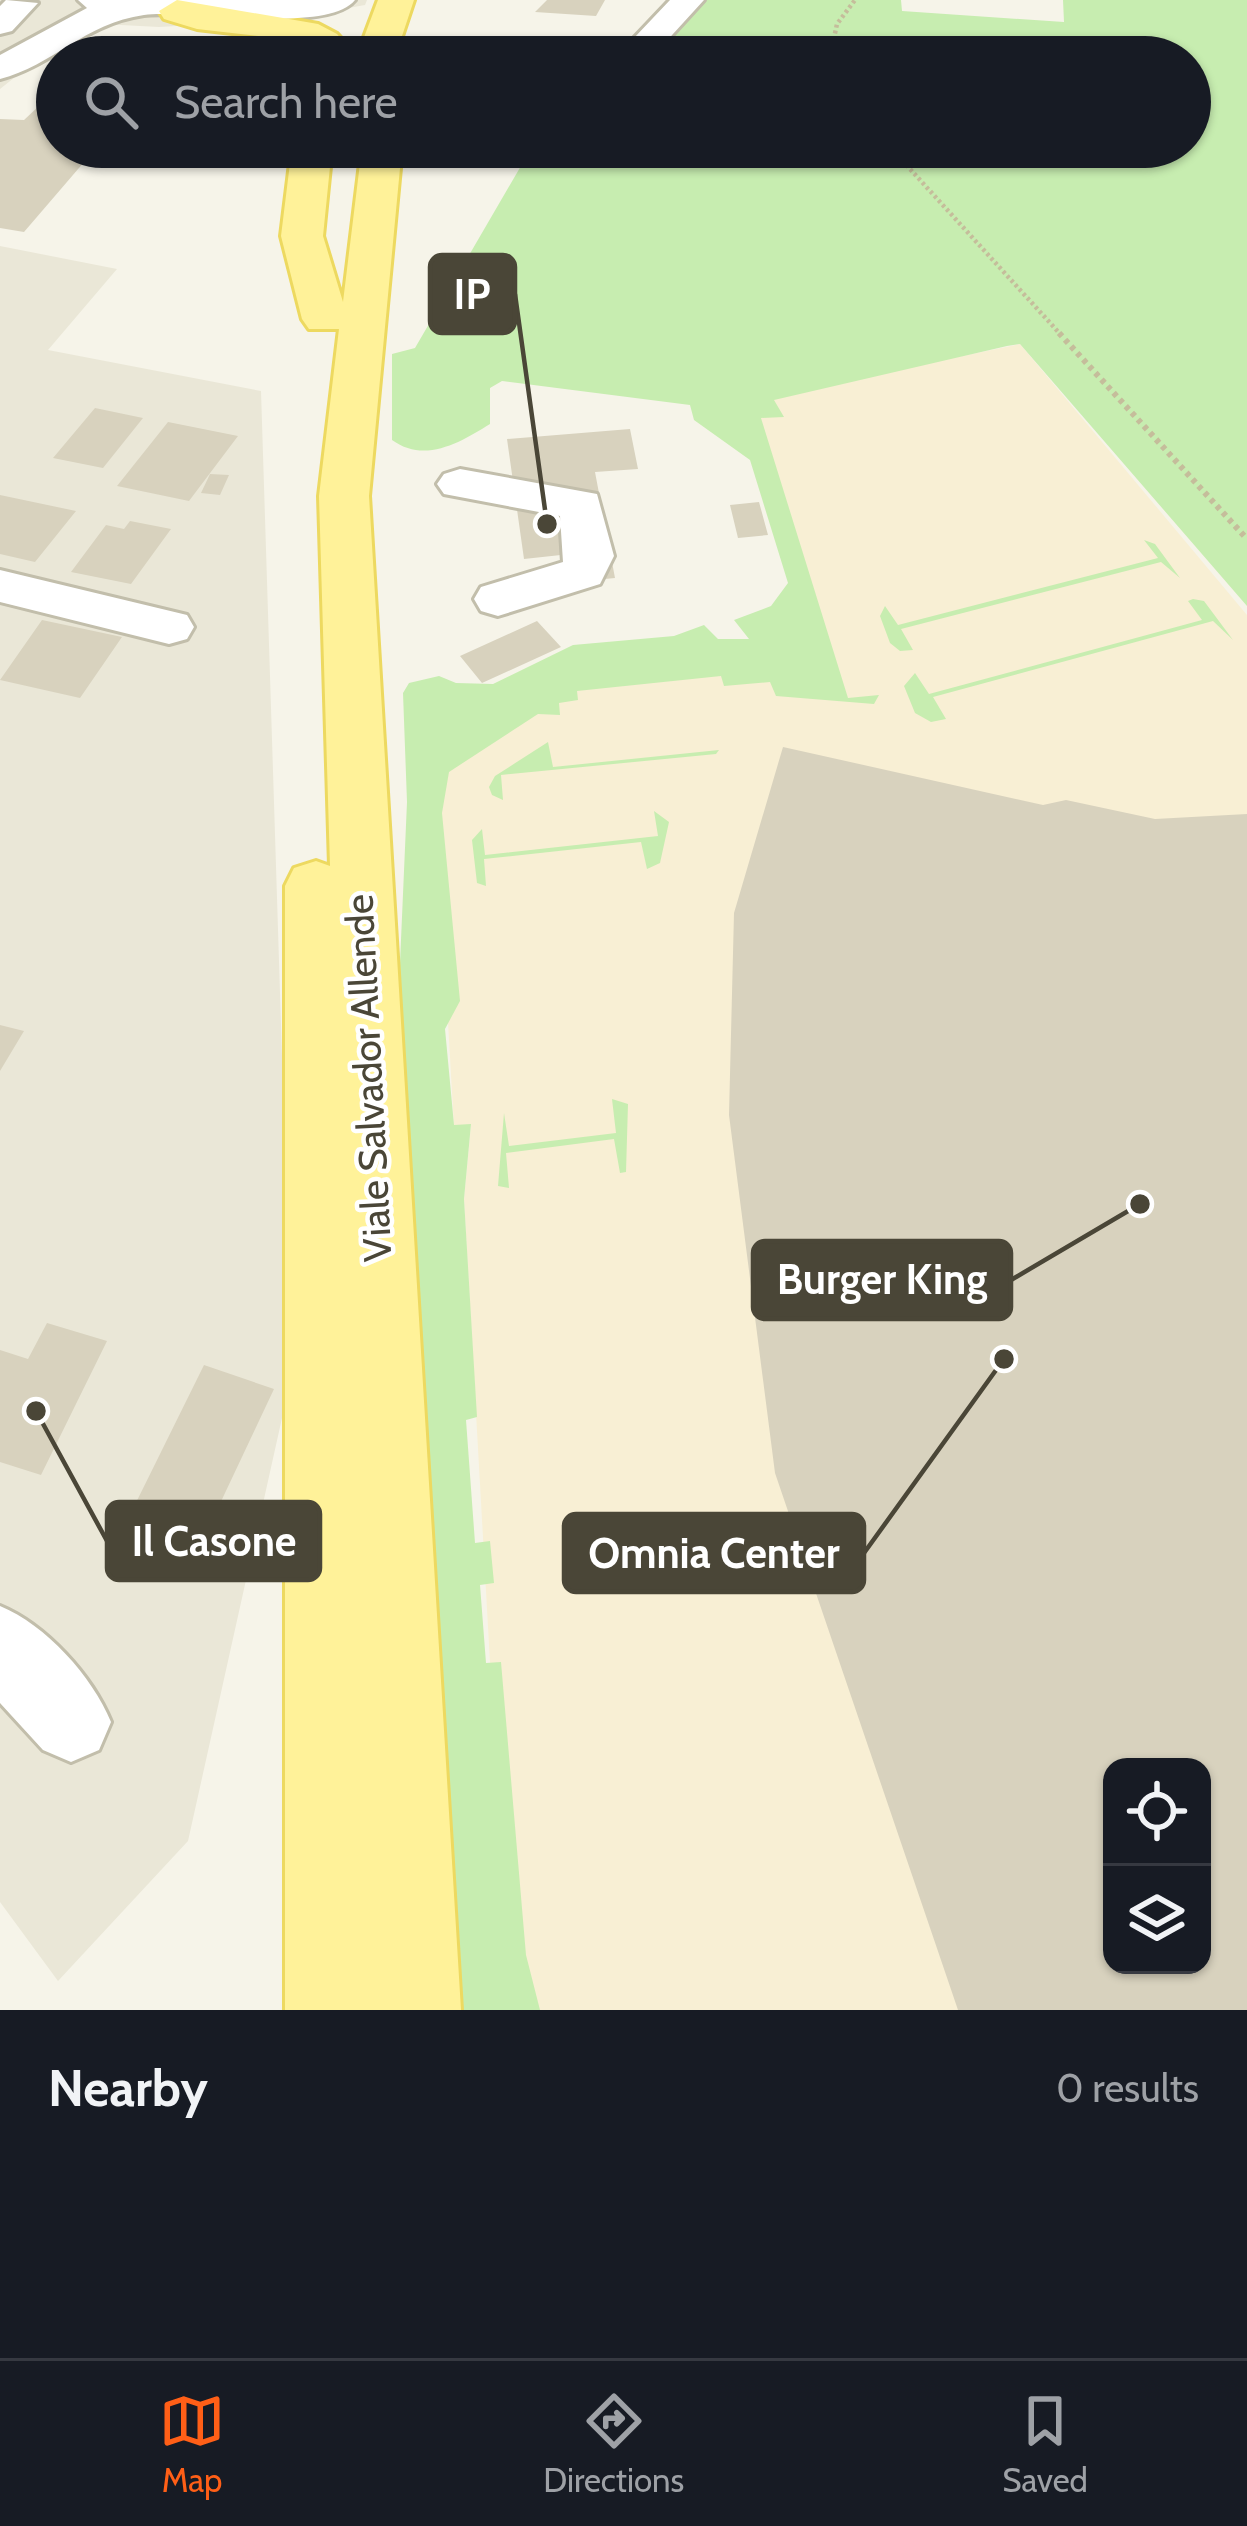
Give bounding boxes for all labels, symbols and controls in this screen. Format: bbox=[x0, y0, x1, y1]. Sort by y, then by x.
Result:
search box bbox=[36, 36, 1211, 168]
icon: search bbox=[78, 69, 144, 135]
text: Search here bbox=[174, 75, 398, 129]
callout: IP bbox=[430, 255, 515, 333]
text: IP bbox=[454, 268, 490, 320]
street label: Viale Salvador Allende bbox=[334, 893, 402, 1263]
callout: Burger King bbox=[753, 1241, 1011, 1319]
text: Burger King bbox=[777, 1253, 987, 1305]
callout: Il Casone bbox=[107, 1502, 320, 1580]
callout: Omnia Center bbox=[564, 1514, 864, 1592]
text: Il Casone bbox=[132, 1515, 296, 1567]
text: Omnia Center bbox=[588, 1527, 840, 1579]
map controls bbox=[1103, 1758, 1211, 1974]
button: locate bbox=[1103, 1758, 1211, 1866]
button: layers bbox=[1103, 1866, 1211, 1974]
text: Nearby bbox=[48, 2057, 208, 2119]
text: 0 results bbox=[1056, 2064, 1199, 2112]
tab: Map bbox=[159, 2388, 225, 2500]
tab: Directions bbox=[543, 2388, 684, 2500]
tab: Saved bbox=[1002, 2388, 1088, 2500]

